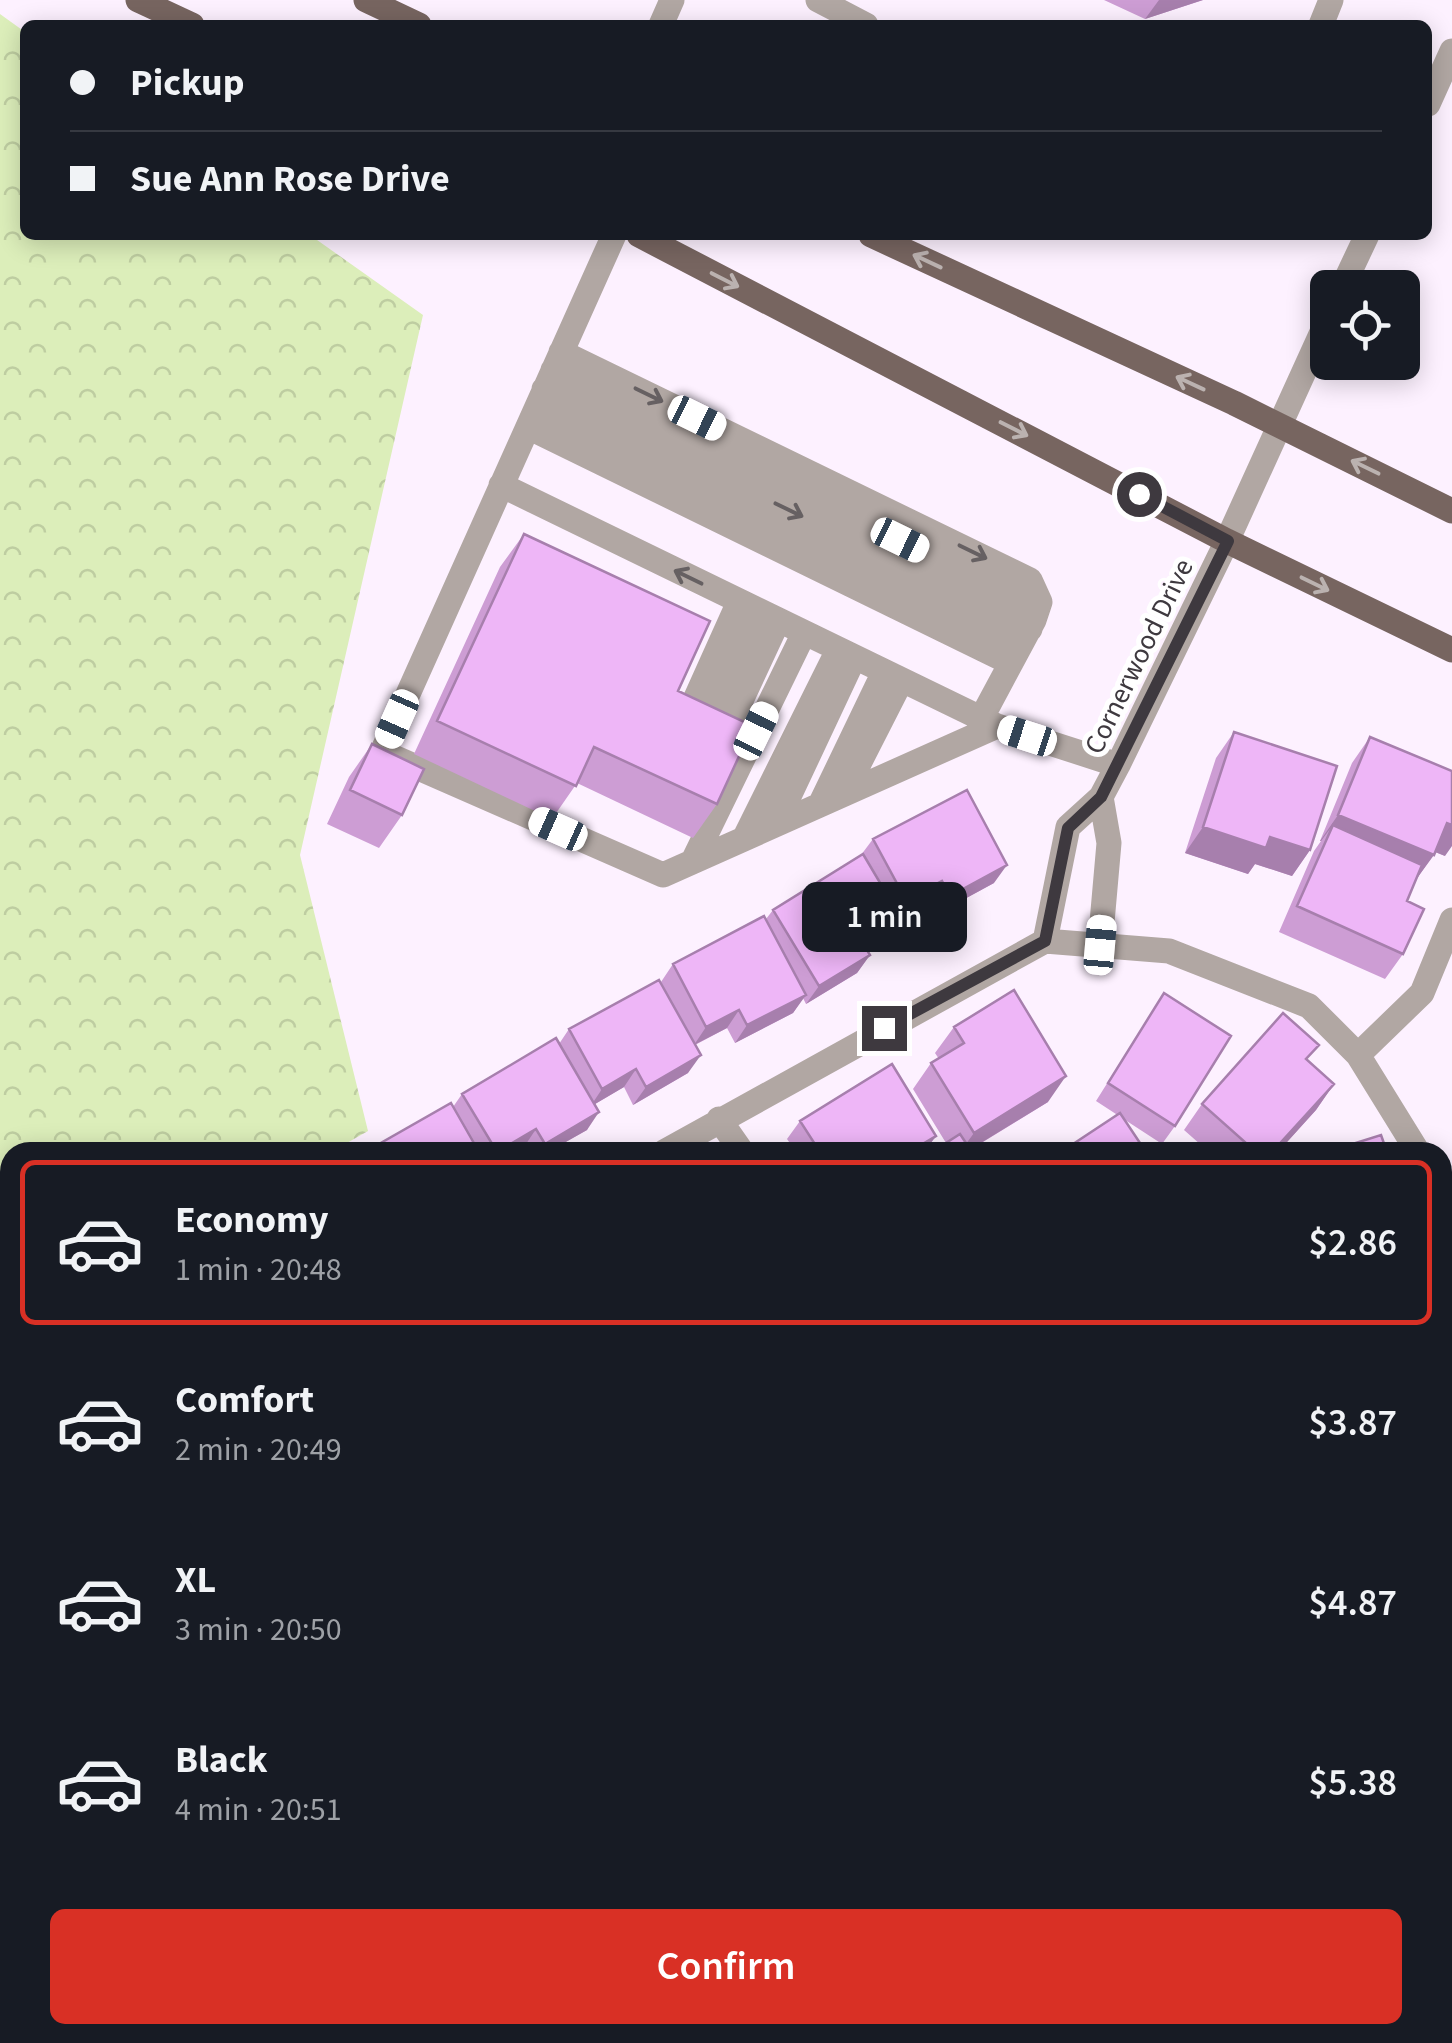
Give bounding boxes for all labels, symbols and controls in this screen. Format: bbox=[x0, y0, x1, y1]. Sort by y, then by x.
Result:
text: Pickup bbox=[130, 56, 244, 110]
text: Sue Ann Rose Drive bbox=[130, 152, 450, 206]
one-way arrow bbox=[912, 251, 943, 269]
map controls bbox=[1310, 270, 1420, 380]
button: locate bbox=[1310, 270, 1420, 380]
one-way arrow bbox=[710, 271, 740, 290]
one-way arrow bbox=[1176, 373, 1206, 391]
one-way arrow bbox=[633, 386, 663, 405]
car bbox=[663, 391, 731, 445]
one-way arrow bbox=[998, 420, 1028, 440]
one-way arrow bbox=[1351, 457, 1381, 476]
route start bbox=[1117, 472, 1162, 517]
one-way arrow bbox=[773, 501, 803, 520]
car bbox=[866, 513, 934, 567]
one-way arrow bbox=[957, 543, 987, 562]
street label: Cornerwood Drive bbox=[1074, 552, 1203, 761]
one-way arrow bbox=[674, 566, 704, 585]
one-way arrow bbox=[1300, 575, 1330, 594]
car bbox=[371, 685, 423, 753]
car bbox=[729, 697, 783, 765]
car bbox=[994, 712, 1060, 760]
car bbox=[524, 803, 592, 855]
callout: 1 min bbox=[802, 883, 966, 953]
text: 1 min bbox=[846, 894, 923, 940]
car bbox=[1082, 914, 1118, 976]
route end bbox=[862, 1006, 907, 1051]
text: Economy bbox=[175, 1193, 328, 1247]
icon: car bbox=[55, 1198, 145, 1288]
text: $2.86 bbox=[1309, 1216, 1397, 1270]
text: 1 min · 20:48 bbox=[175, 1247, 342, 1293]
text: Comfort bbox=[175, 1373, 314, 1427]
icon: car bbox=[55, 1378, 145, 1468]
text: $3.87 bbox=[1309, 1396, 1397, 1450]
text: 2 min · 20:49 bbox=[175, 1427, 342, 1473]
text: XL bbox=[175, 1553, 216, 1607]
icon: car bbox=[55, 1558, 145, 1648]
text: $4.87 bbox=[1309, 1576, 1397, 1630]
text: 3 min · 20:50 bbox=[175, 1607, 342, 1653]
text: Black bbox=[175, 1733, 268, 1787]
icon: car bbox=[55, 1738, 145, 1828]
text: $5.38 bbox=[1309, 1756, 1397, 1810]
text: 4 min · 20:51 bbox=[175, 1787, 342, 1833]
button: Confirm bbox=[50, 1909, 1402, 2024]

